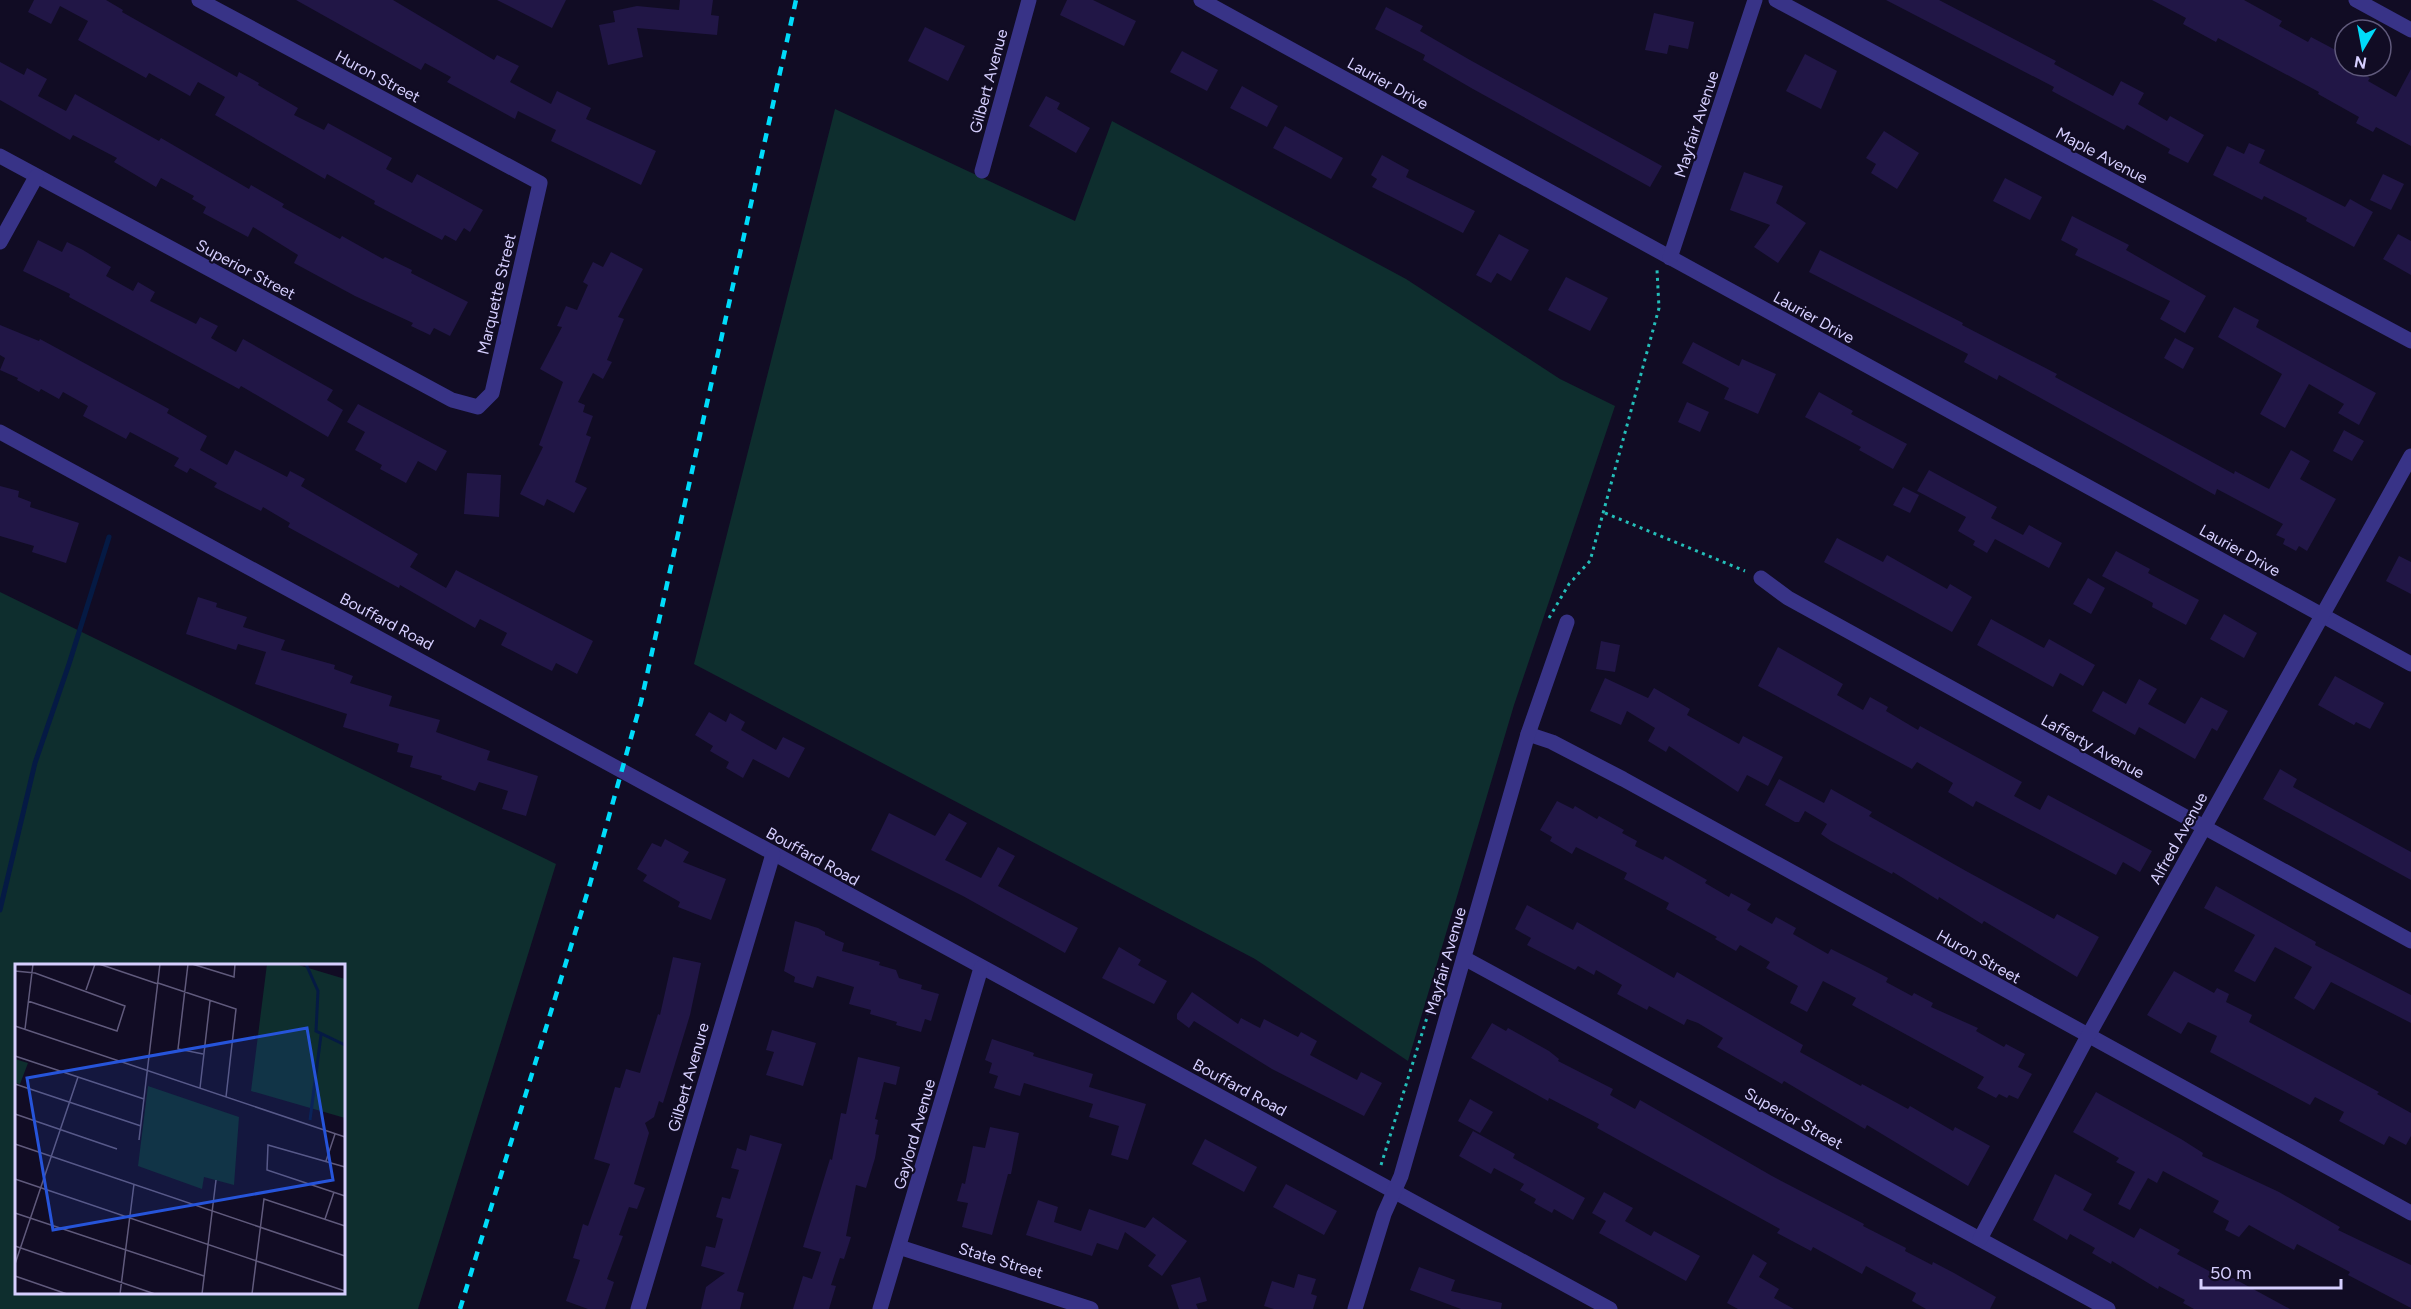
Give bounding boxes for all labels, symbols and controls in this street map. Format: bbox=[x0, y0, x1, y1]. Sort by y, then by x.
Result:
north arrow bbox=[2333, 18, 2393, 78]
street label: Gilbert Avenue bbox=[965, 27, 1012, 135]
street label: Huron Street bbox=[332, 46, 423, 107]
text: N bbox=[2353, 52, 2368, 73]
street label: Laurier Drive bbox=[1344, 53, 1432, 114]
street label: Mayfair Avenue bbox=[1670, 68, 1723, 180]
street label: Maple Avenue bbox=[2053, 123, 2151, 188]
street label: Marquette Street bbox=[473, 232, 520, 356]
street label: Superior Street bbox=[193, 235, 299, 304]
street label: Laurier Drive bbox=[1770, 287, 1858, 348]
street label: Laurier Drive bbox=[2196, 520, 2284, 581]
street label: Bouffard Road bbox=[337, 589, 437, 654]
street label: Lafferty Avenue bbox=[2038, 710, 2148, 783]
street label: Alfred Avenue bbox=[2145, 789, 2212, 887]
street label: Bouffard Road bbox=[763, 823, 863, 890]
street label: Mayfair Avenue bbox=[1421, 905, 1470, 1017]
street label: Huron Street bbox=[1933, 926, 2024, 987]
inset map bbox=[15, 964, 345, 1294]
street label: Gilbert Avenure bbox=[664, 1020, 713, 1134]
street label: Bouffard Road bbox=[1190, 1055, 1290, 1120]
street label: Gaylord Avenue bbox=[890, 1076, 939, 1192]
street label: Superior Street bbox=[1741, 1084, 1846, 1153]
street label: State Street bbox=[956, 1239, 1045, 1282]
scale bar bbox=[2201, 1252, 2340, 1290]
text: 50 m bbox=[2210, 1262, 2252, 1284]

